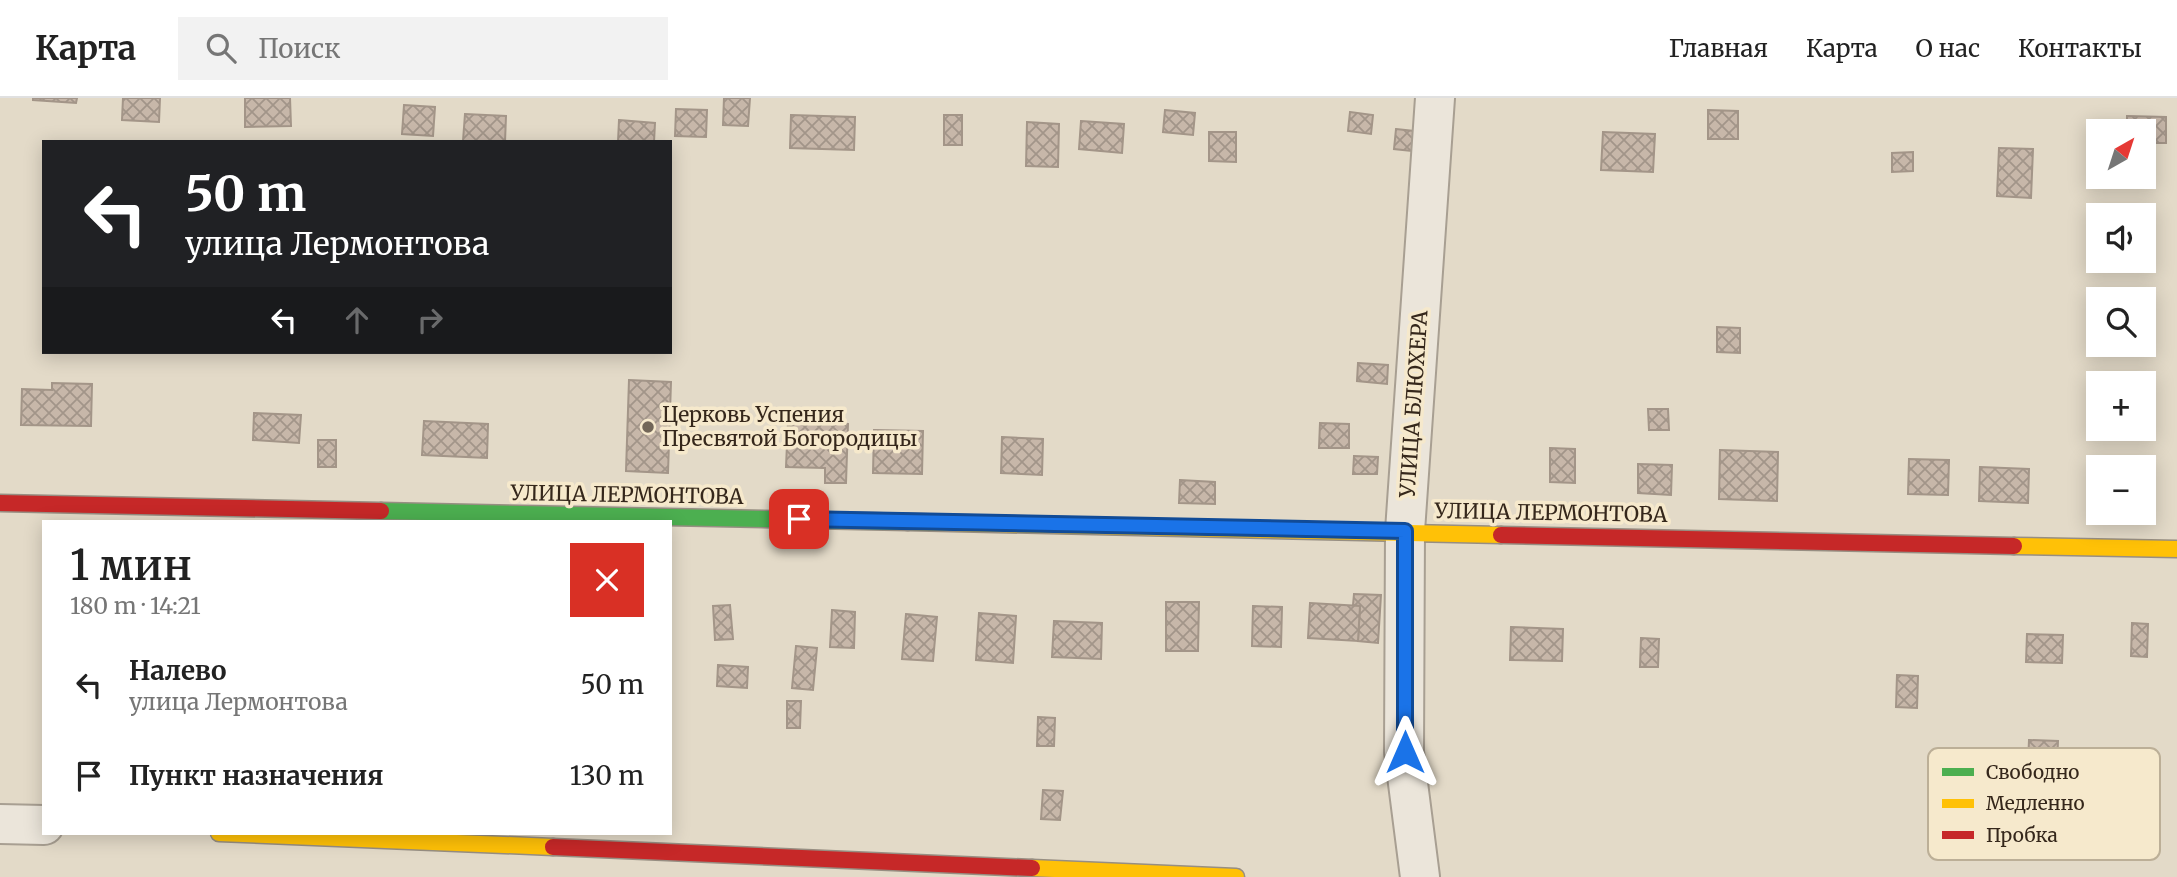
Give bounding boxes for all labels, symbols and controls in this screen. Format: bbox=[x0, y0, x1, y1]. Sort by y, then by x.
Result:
search box bbox=[178, 17, 668, 80]
text: Карта bbox=[35, 28, 136, 69]
icon: search bbox=[202, 29, 240, 67]
text: Поиск bbox=[258, 32, 341, 65]
text: Главная bbox=[1669, 33, 1768, 64]
text: Карта bbox=[1806, 33, 1878, 64]
text: О нас bbox=[1916, 33, 1980, 64]
text: Контакты bbox=[2018, 33, 2142, 64]
north arrow bbox=[2086, 119, 2156, 189]
map controls bbox=[2086, 119, 2156, 525]
text: 50 m bbox=[185, 163, 306, 224]
icon: left bbox=[70, 168, 161, 259]
button: sound bbox=[2086, 203, 2156, 273]
text: улица Лермонтова bbox=[185, 224, 489, 264]
button: search bbox=[2086, 287, 2156, 357]
icon: left bbox=[265, 301, 303, 339]
icon: ahead bbox=[338, 301, 376, 339]
icon: right bbox=[411, 301, 449, 339]
street label: УЛИЦА БЛЮХЕРА bbox=[1393, 309, 1434, 499]
button: + bbox=[2086, 371, 2156, 441]
place label: Церковь Успения Пресвятой Богородицы bbox=[662, 401, 917, 452]
marker: Церковь Успения Пресвятой Богородицы bbox=[640, 419, 656, 435]
button: − bbox=[2086, 455, 2156, 525]
street label: УЛИЦА ЛЕРМОНТОВА bbox=[509, 479, 744, 510]
pin bbox=[769, 489, 829, 549]
street label: УЛИЦА ЛЕРМОНТОВА bbox=[1433, 497, 1668, 528]
icon: arrive bbox=[780, 500, 818, 538]
text: 1 мин bbox=[70, 539, 192, 591]
button: close bbox=[570, 543, 644, 617]
text: 180 m · 14:21 bbox=[70, 591, 201, 620]
text: Налево bbox=[129, 654, 227, 687]
icon: left bbox=[70, 666, 108, 704]
text: 50 m bbox=[580, 668, 644, 701]
text: улица Лермонтова bbox=[129, 687, 348, 716]
position arrow bbox=[1368, 715, 1442, 789]
legend bbox=[1928, 748, 2160, 860]
icon: arrive bbox=[70, 757, 108, 795]
text: Пункт назначения bbox=[129, 759, 383, 792]
text: 130 m bbox=[570, 759, 644, 792]
text: Свободно bbox=[1986, 760, 2079, 784]
text: Медленно bbox=[1986, 791, 2085, 815]
text: Пробка bbox=[1986, 823, 2058, 847]

